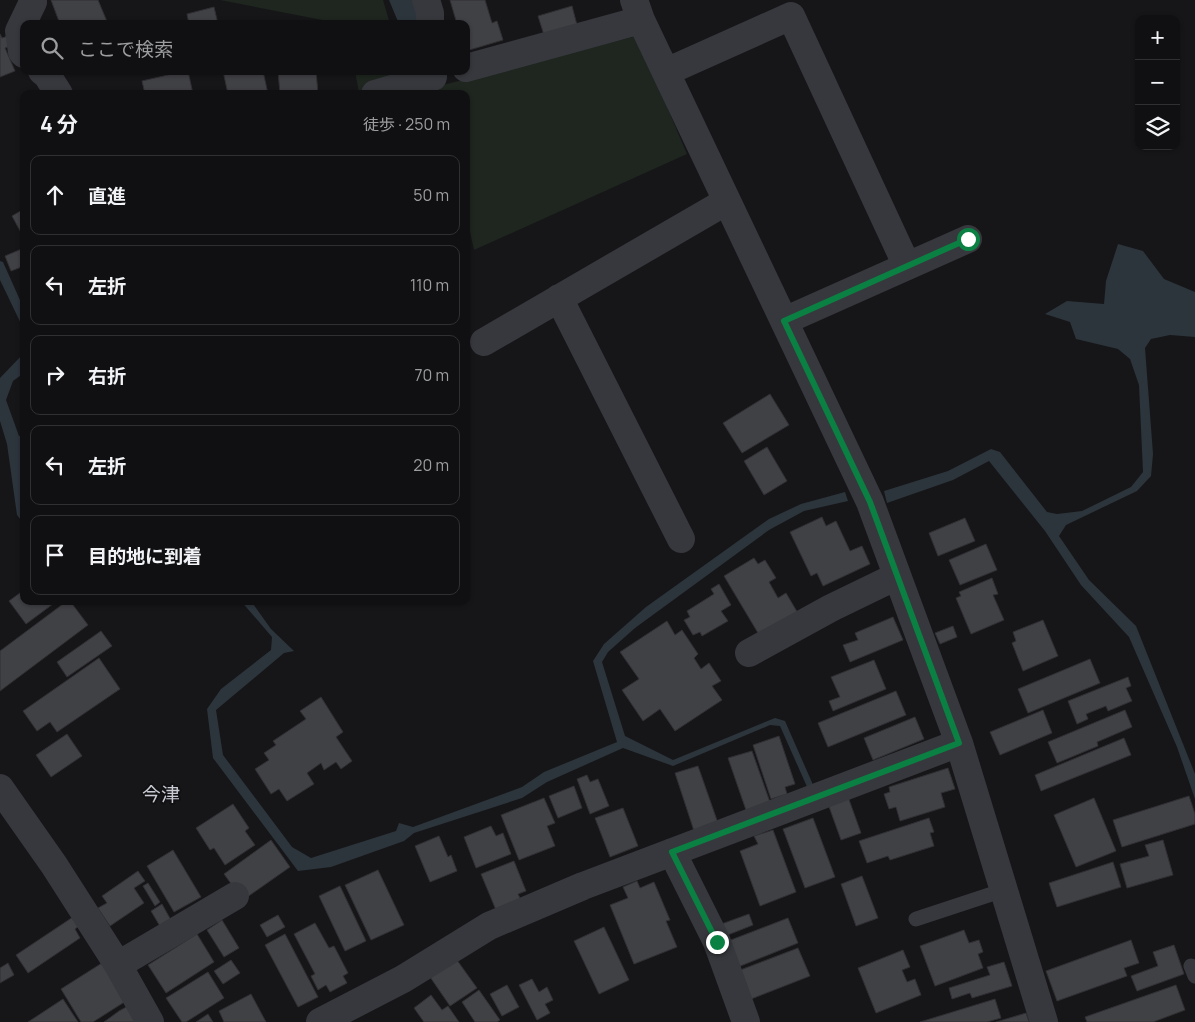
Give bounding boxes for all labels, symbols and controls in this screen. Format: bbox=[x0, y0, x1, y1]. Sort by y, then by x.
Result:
map controls bbox=[1135, 15, 1180, 150]
button: + bbox=[1135, 15, 1180, 60]
search box bbox=[20, 20, 470, 75]
icon: search bbox=[38, 34, 66, 62]
text: ここで検索 bbox=[78, 36, 173, 62]
button: − bbox=[1135, 60, 1180, 105]
button: layers bbox=[1135, 105, 1180, 150]
text: 4 分 bbox=[40, 110, 78, 138]
text: 徒歩 · 250 m bbox=[363, 113, 450, 135]
icon: ahead bbox=[41, 181, 69, 209]
text: 直進 bbox=[88, 183, 126, 209]
text: 50 m bbox=[413, 184, 449, 206]
route start bbox=[957, 228, 980, 251]
icon: left bbox=[41, 271, 69, 299]
text: 左折 bbox=[88, 273, 126, 299]
text: 110 m bbox=[410, 274, 449, 296]
icon: right bbox=[41, 361, 69, 389]
text: 右折 bbox=[88, 363, 126, 389]
text: 70 m bbox=[414, 364, 449, 386]
icon: left bbox=[41, 451, 69, 479]
text: 左折 bbox=[88, 453, 126, 479]
text: 20 m bbox=[413, 454, 449, 476]
icon: arrive bbox=[41, 541, 69, 569]
text: 目的地に到着 bbox=[88, 543, 202, 569]
district label: 今津 bbox=[142, 781, 180, 807]
route end bbox=[706, 931, 729, 954]

